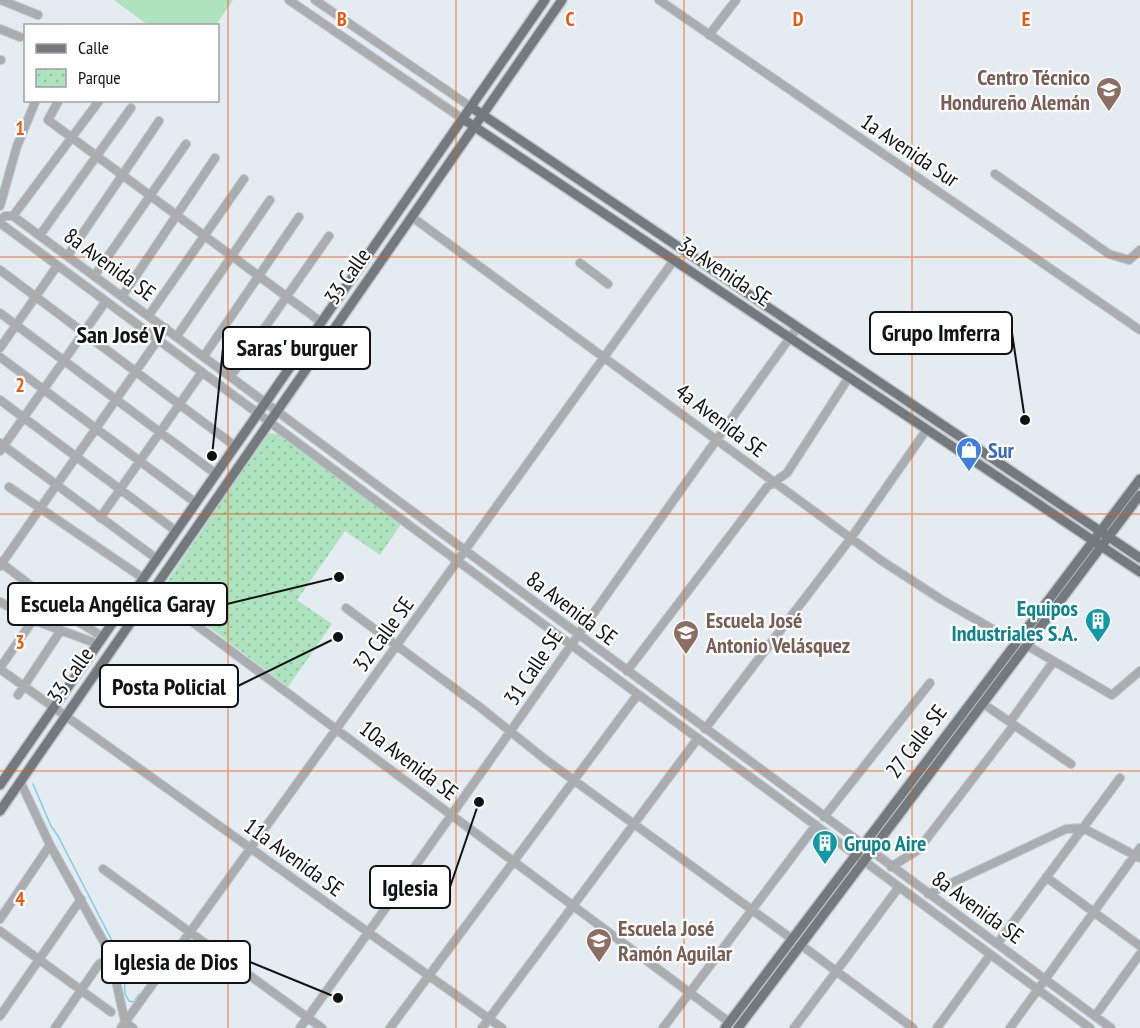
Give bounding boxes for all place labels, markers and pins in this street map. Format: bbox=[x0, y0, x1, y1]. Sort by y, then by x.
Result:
place label: Centro Técnico Hondureño Alemán bbox=[940, 63, 1090, 116]
school or university icon: Centro Técnico Hondureño Alemán bbox=[1094, 75, 1124, 113]
callout: Grupo Imferra bbox=[870, 312, 1012, 354]
callout: Saras' burguer bbox=[223, 327, 370, 369]
shop icon: Sur bbox=[954, 435, 984, 473]
place label: Sur bbox=[988, 436, 1014, 464]
callout: Escuela Angélica Garay bbox=[8, 583, 227, 625]
place label: Equipos Industriales S.A. bbox=[951, 594, 1078, 647]
place label: Escuela José Antonio Velásquez bbox=[705, 606, 850, 659]
building icon: Equipos Industriales S.A. bbox=[1083, 606, 1113, 644]
school or university icon: Escuela José Antonio Velásquez bbox=[671, 618, 701, 656]
callout: Posta Policial bbox=[100, 665, 238, 707]
building icon: Grupo Aire bbox=[810, 828, 840, 866]
place label: Grupo Aire bbox=[844, 829, 927, 857]
callout: Iglesia bbox=[370, 866, 450, 908]
place label: Escuela José Ramón Aguilar bbox=[618, 914, 733, 967]
school or university icon: Escuela José Ramón Aguilar bbox=[584, 926, 614, 964]
callout: Iglesia de Dios bbox=[102, 941, 250, 983]

